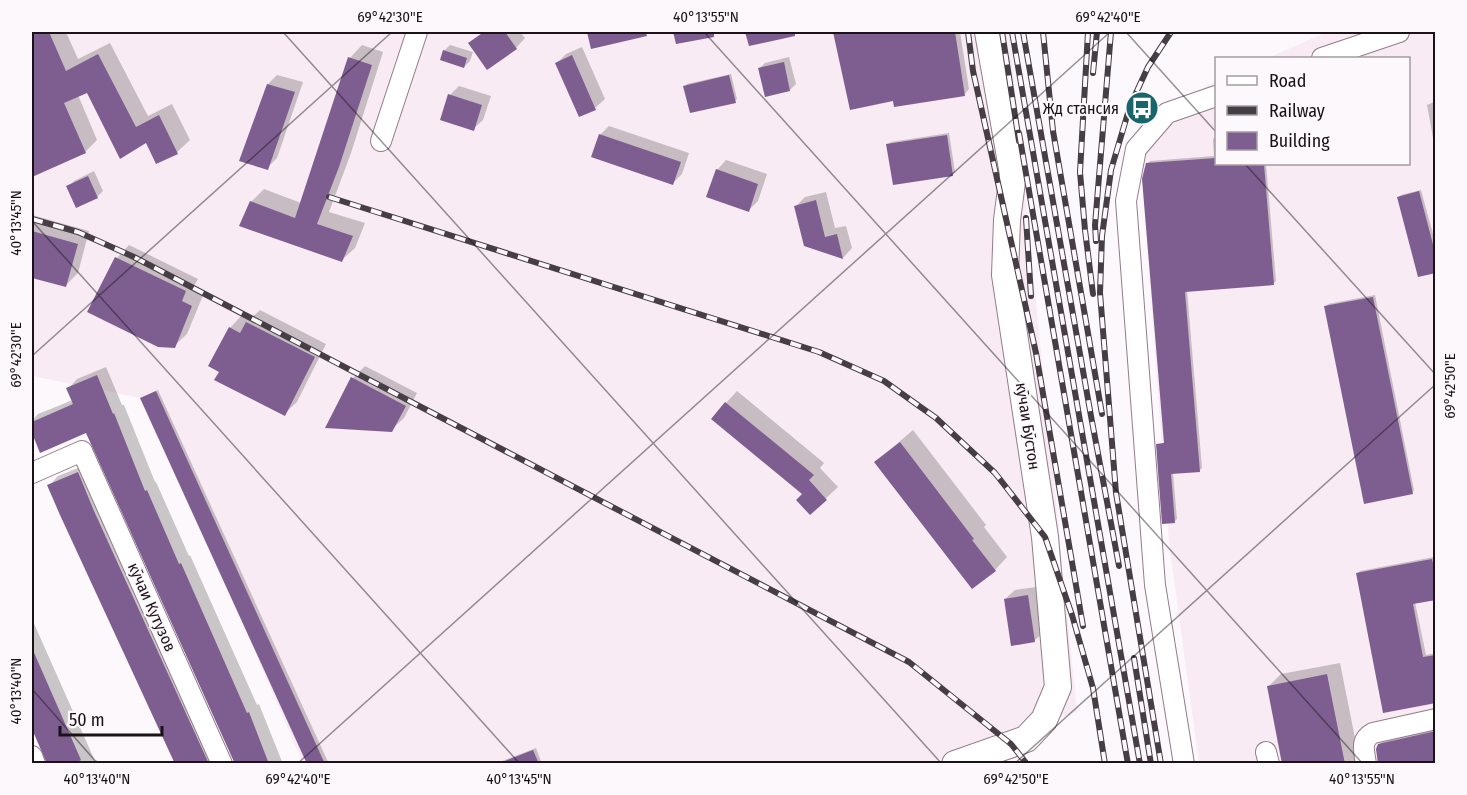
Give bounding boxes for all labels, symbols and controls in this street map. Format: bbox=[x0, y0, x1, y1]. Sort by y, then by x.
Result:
text: 69°42'30"E bbox=[357, 8, 423, 26]
text: 40°13'55"N bbox=[673, 8, 739, 26]
text: 69°42'40"E bbox=[1075, 8, 1141, 26]
legend bbox=[1215, 57, 1410, 165]
text: Road bbox=[1269, 70, 1306, 92]
bus stop icon: Жд стансия bbox=[1124, 90, 1160, 126]
place label: Жд стансия bbox=[1043, 99, 1119, 118]
text: Railway bbox=[1269, 100, 1325, 122]
text: Building bbox=[1269, 130, 1330, 152]
text: 40°13'45"N bbox=[7, 190, 25, 256]
text: 69°42'30"E bbox=[7, 322, 25, 388]
text: 69°42'50"E bbox=[1441, 353, 1459, 419]
street label: кӯчаи Бӯстон bbox=[1012, 381, 1044, 471]
street label: кӯчаи Кутузов bbox=[124, 560, 180, 654]
text: 40°13'40"N bbox=[7, 658, 25, 724]
scale bar bbox=[60, 699, 162, 737]
text: 50 m bbox=[69, 709, 105, 731]
text: 40°13'40"N bbox=[64, 770, 130, 788]
text: 69°42'40"E bbox=[265, 770, 331, 788]
text: 40°13'45"N bbox=[486, 770, 552, 788]
text: 69°42'50"E bbox=[983, 770, 1049, 788]
text: 40°13'55"N bbox=[1329, 770, 1395, 788]

